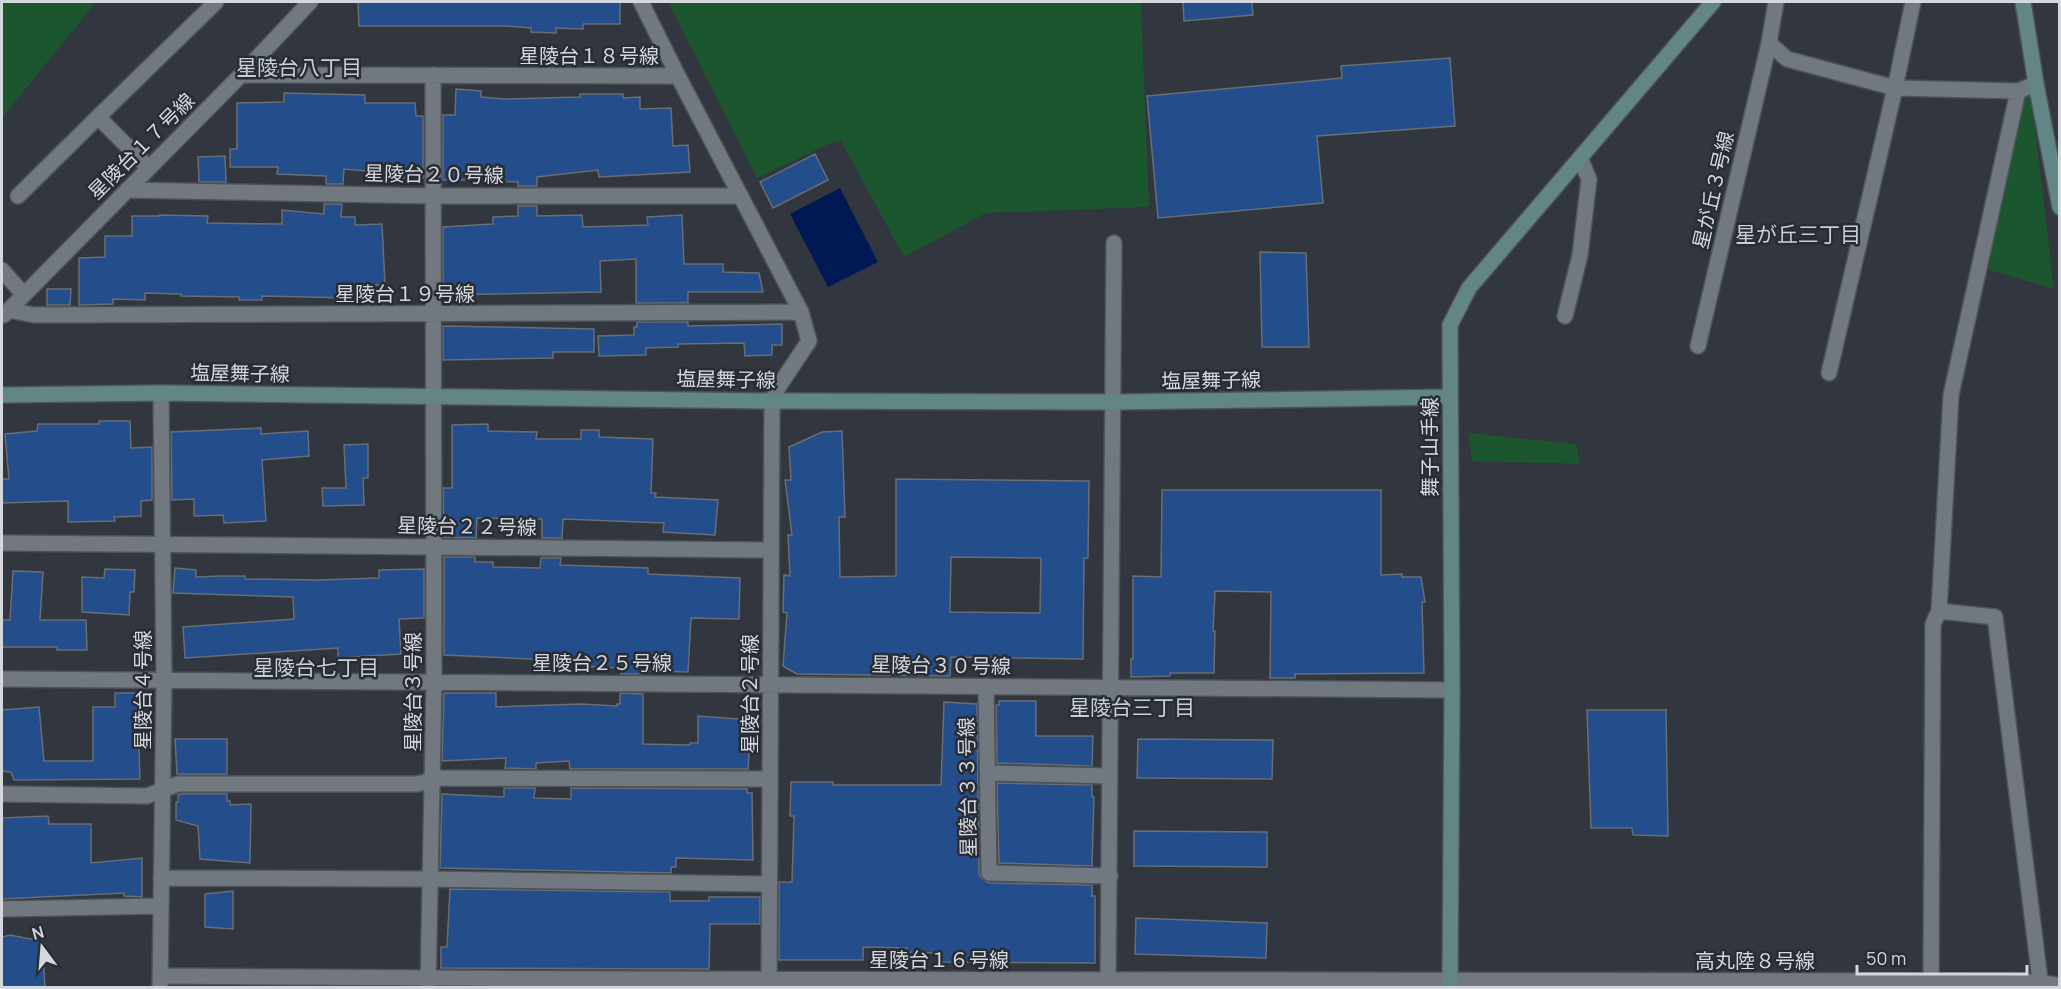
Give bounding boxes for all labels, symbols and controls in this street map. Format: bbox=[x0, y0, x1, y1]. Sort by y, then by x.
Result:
street label: 星陵台１８号線 bbox=[519, 42, 659, 69]
district label: 星陵台八丁目 bbox=[236, 53, 362, 81]
street label: 星陵台１７号線 bbox=[82, 87, 200, 205]
street label: 星が丘３号線 bbox=[1686, 129, 1740, 251]
street label: 星陵台２０号線 bbox=[364, 159, 504, 189]
district label: 星が丘三丁目 bbox=[1735, 220, 1861, 248]
street label: 星陵台１９号線 bbox=[335, 280, 475, 307]
street label: 塩屋舞子線 bbox=[190, 359, 290, 387]
street label: 塩屋舞子線 bbox=[676, 365, 776, 393]
street label: 塩屋舞子線 bbox=[1161, 366, 1261, 394]
street label: 舞子山手線 bbox=[1416, 397, 1443, 497]
street label: 星陵台２２号線 bbox=[397, 511, 537, 541]
street label: 星陵台４号線 bbox=[129, 630, 156, 750]
street label: 星陵台３号線 bbox=[399, 632, 426, 752]
street label: 星陵台２号線 bbox=[736, 634, 763, 754]
street label: 星陵台２５号線 bbox=[532, 649, 672, 676]
street label: 星陵台３０号線 bbox=[871, 650, 1011, 680]
district label: 星陵台七丁目 bbox=[253, 653, 379, 681]
district label: 星陵台三丁目 bbox=[1069, 693, 1195, 721]
street label: 星陵台３３号線 bbox=[952, 717, 982, 857]
north arrow bbox=[12, 917, 72, 977]
text: N bbox=[29, 920, 46, 945]
scale bar bbox=[1857, 938, 2026, 976]
street label: 星陵台１６号線 bbox=[869, 946, 1009, 973]
text: 50 m bbox=[1866, 946, 1906, 970]
street label: 高丸陸８号線 bbox=[1695, 947, 1815, 974]

